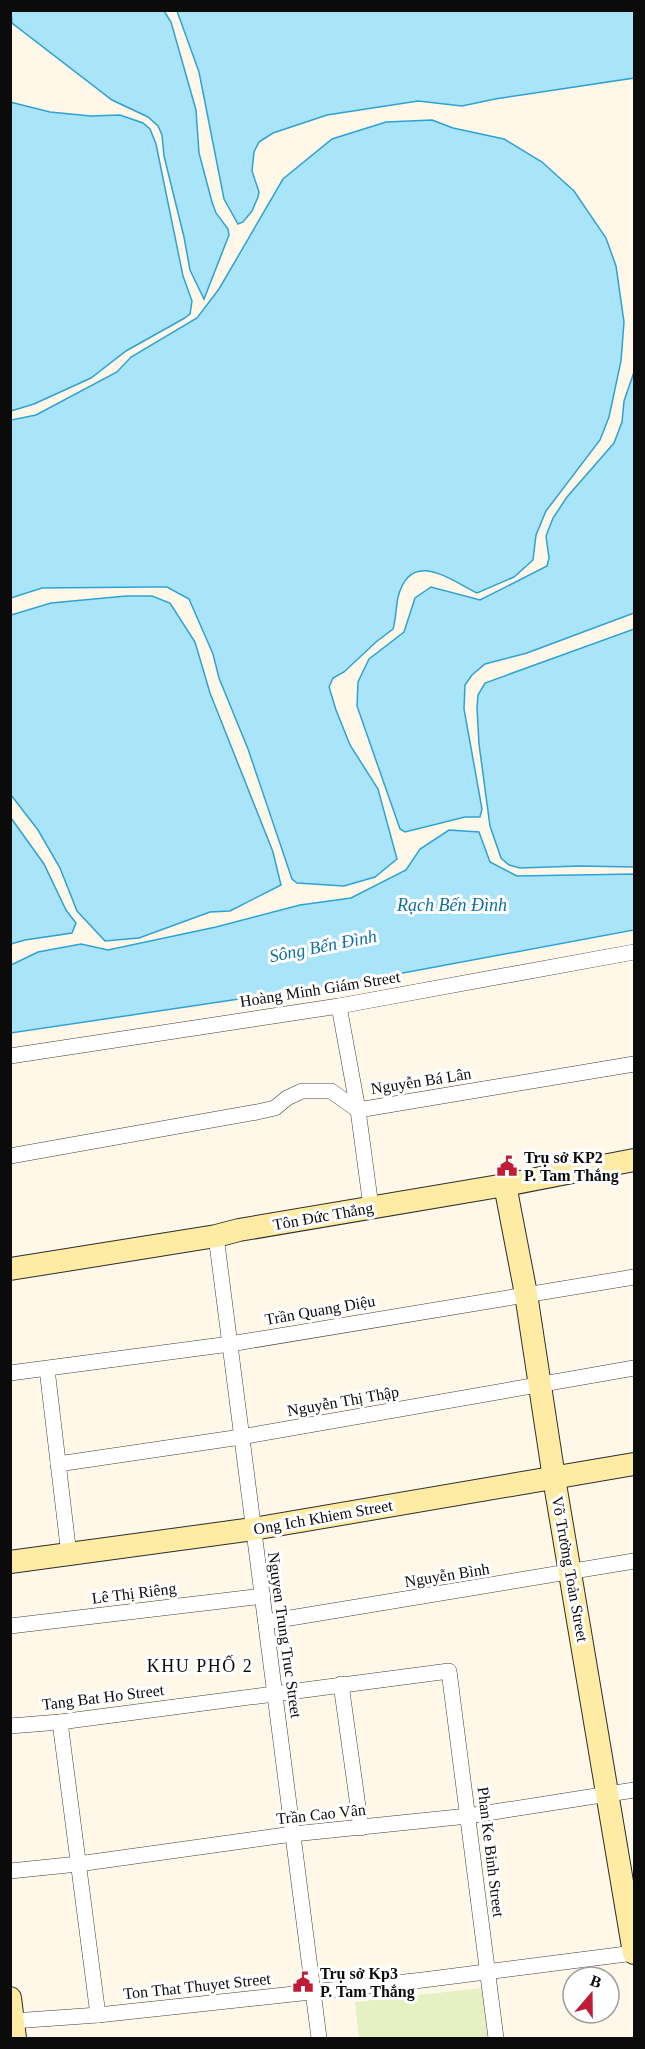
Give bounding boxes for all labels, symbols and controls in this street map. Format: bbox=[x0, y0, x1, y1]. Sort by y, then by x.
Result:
water label: Rạch Bến Đình bbox=[396, 895, 507, 915]
water label: Sông Bến Đình bbox=[268, 926, 378, 966]
street label: Hoàng Minh Giám Street bbox=[239, 968, 402, 1011]
street label: Nguyễn Bá Lân bbox=[370, 1065, 473, 1098]
place label: Trụ sở KP2 P. Tam Thắng bbox=[524, 1149, 619, 1185]
public building icon: Trụ sở KP2 P. Tam Thắng bbox=[495, 1154, 519, 1178]
street label: Tôn Đức Thắng bbox=[271, 1199, 375, 1234]
street label: Trần Quang Diệu bbox=[264, 1292, 377, 1329]
street label: Nguyễn Thị Thập bbox=[286, 1383, 400, 1420]
street label: Võ Trường Toản Street bbox=[548, 1495, 591, 1644]
street label: Ong Ich Khiem Street bbox=[252, 1496, 395, 1539]
street label: Nguyen Trung Truc Street bbox=[264, 1551, 305, 1720]
street label: Nguyễn Bình bbox=[403, 1560, 491, 1591]
street label: Lê Thị Riêng bbox=[91, 1579, 177, 1608]
district label: KHU PHỐ 2 bbox=[147, 1655, 253, 1676]
street label: Tang Bat Ho Street bbox=[41, 1681, 166, 1714]
street label: Phan Ke Binh Street bbox=[475, 1786, 507, 1919]
street label: Trần Cao Vân bbox=[275, 1801, 367, 1827]
place label: Trụ sở Kp3 P. Tam Thắng bbox=[320, 1965, 415, 2001]
north arrow bbox=[561, 1965, 621, 2025]
street label: Ton That Thuyet Street bbox=[122, 1970, 272, 2003]
public building icon: Trụ sở Kp3 P. Tam Thắng bbox=[291, 1970, 315, 1994]
text: B bbox=[588, 1972, 604, 1991]

